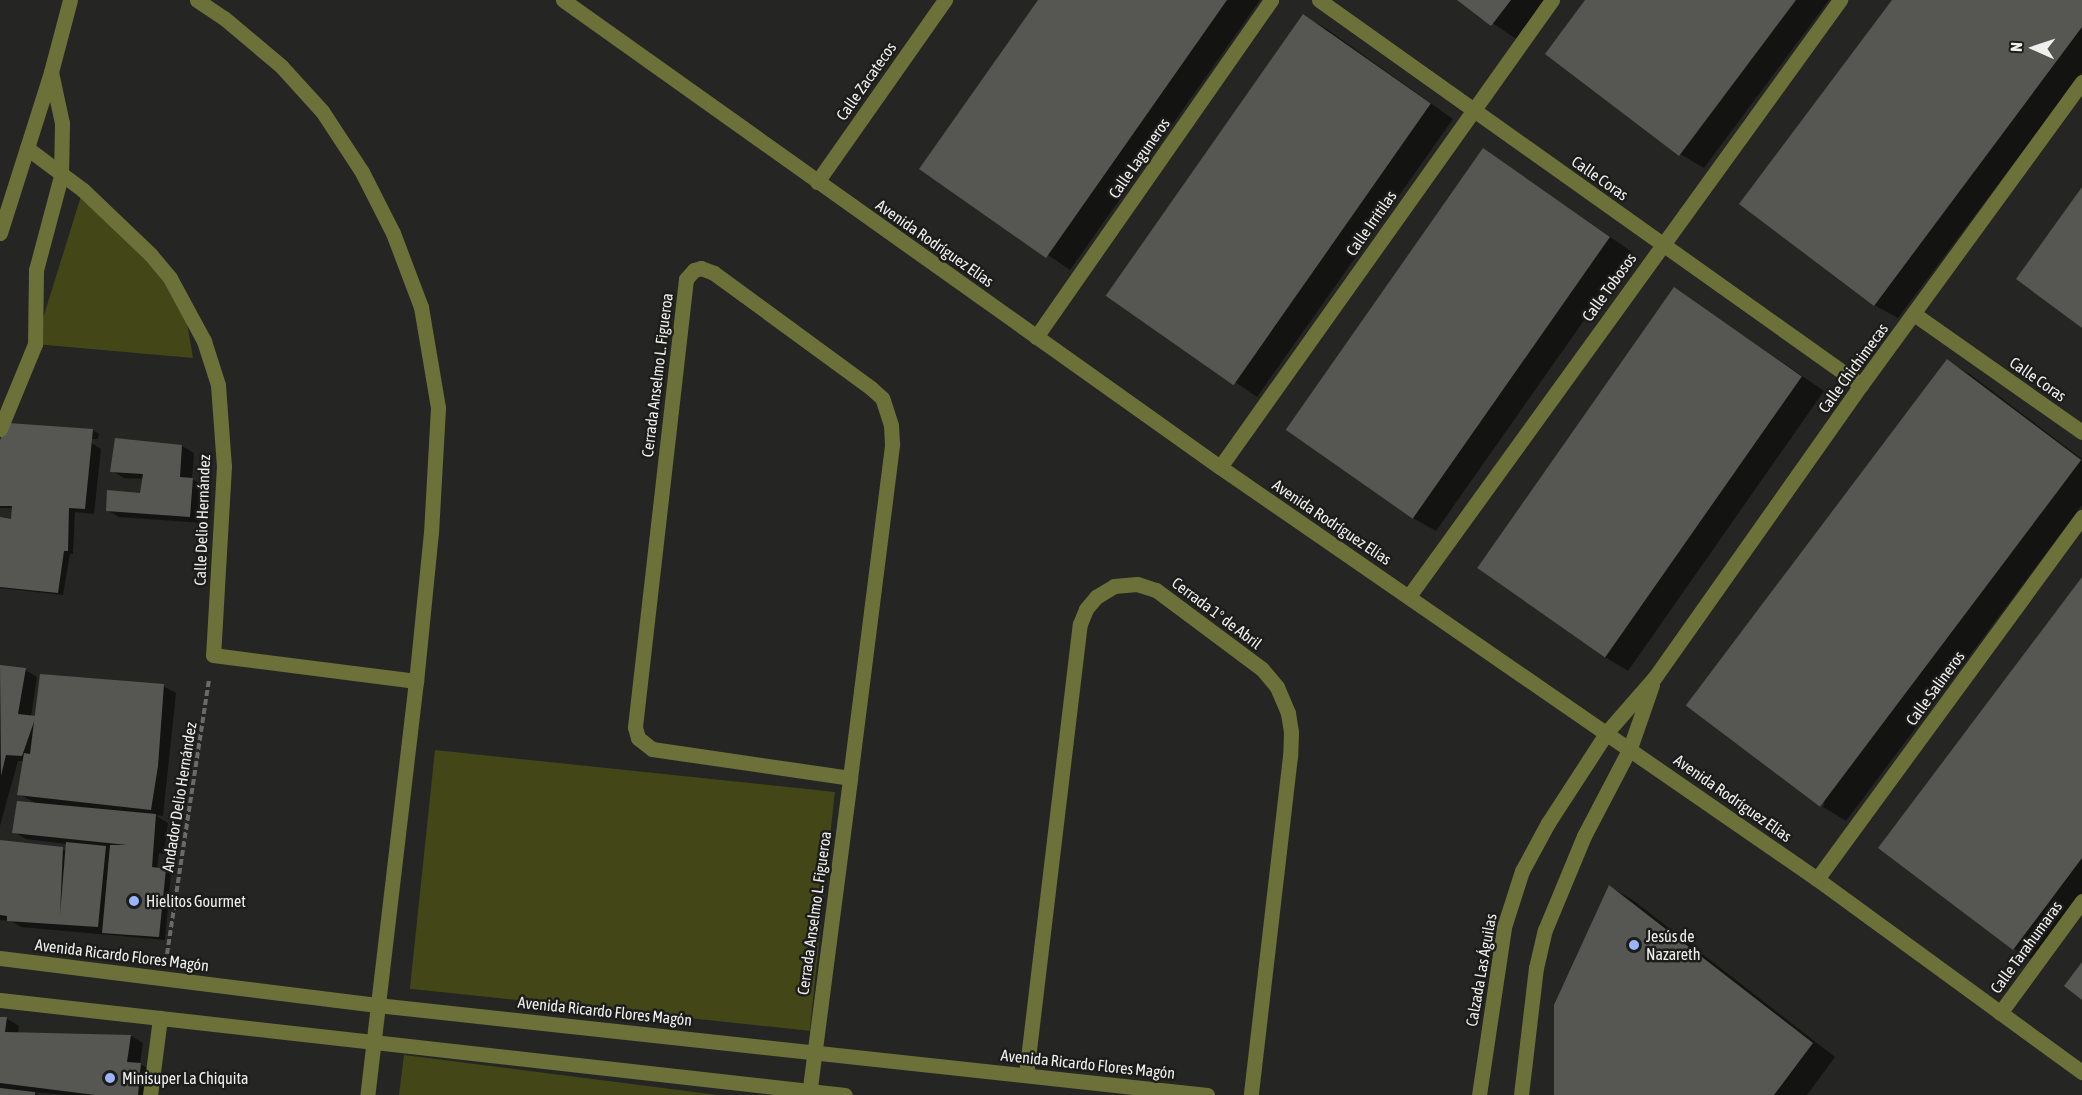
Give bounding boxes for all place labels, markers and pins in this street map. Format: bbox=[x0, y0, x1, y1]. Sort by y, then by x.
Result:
place label: Hielitos Gourmet bbox=[146, 891, 246, 911]
marker: Hielitos Gourmet bbox=[127, 894, 141, 908]
place label: Jesús de Nazareth bbox=[1646, 926, 1700, 964]
marker: Jesús de Nazareth bbox=[1627, 938, 1641, 952]
place label: Minisuper La Chiquita bbox=[122, 1068, 248, 1088]
marker: Minisuper La Chiquita bbox=[103, 1071, 117, 1085]

